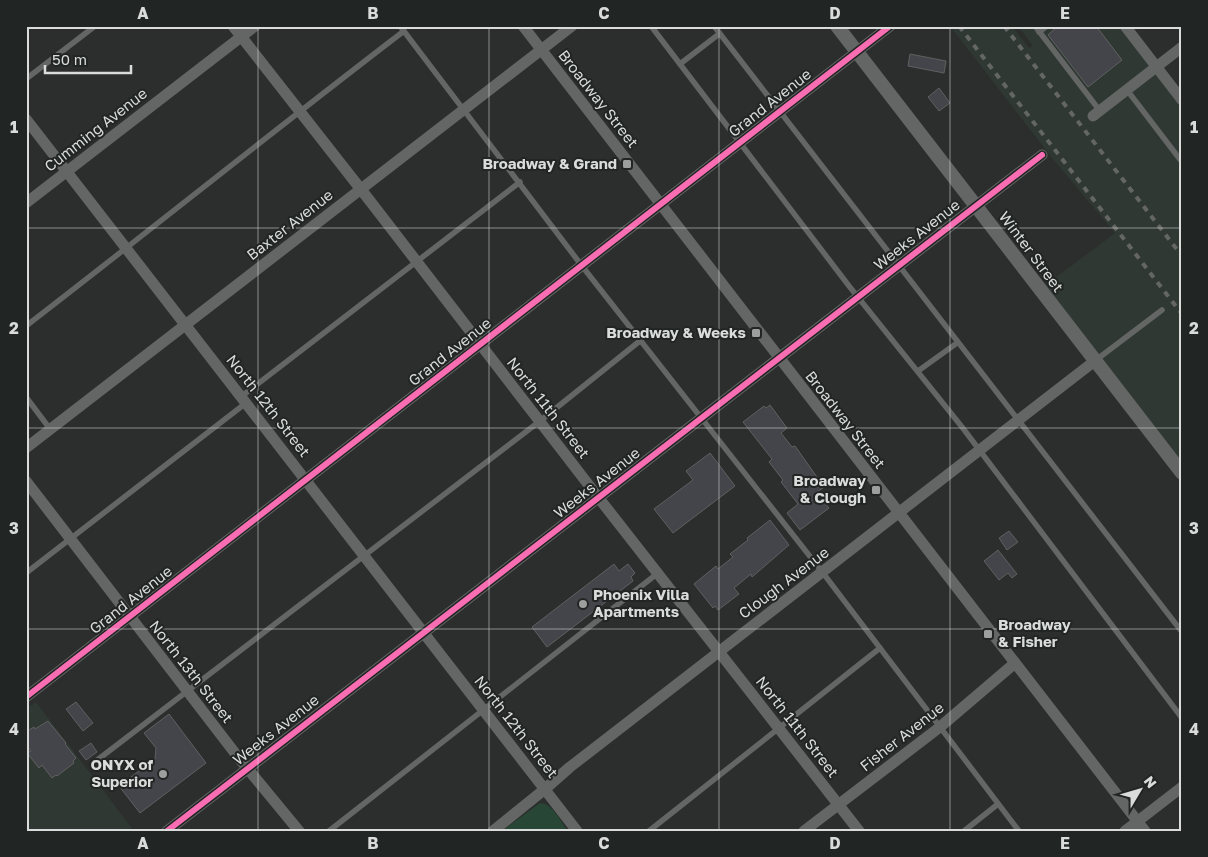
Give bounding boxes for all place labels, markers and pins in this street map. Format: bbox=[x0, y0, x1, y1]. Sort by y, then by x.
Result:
place label: Broadway & Grand bbox=[483, 154, 617, 172]
marker: Broadway & Grand bbox=[621, 158, 633, 170]
place label: Broadway & Weeks bbox=[606, 323, 746, 341]
marker: Broadway & Weeks bbox=[750, 327, 762, 339]
place label: Broadway & Clough bbox=[793, 471, 866, 506]
marker: Broadway & Clough bbox=[870, 484, 882, 496]
place label: Phoenix Villa Apartments bbox=[593, 585, 689, 620]
marker: Phoenix Villa Apartments bbox=[577, 598, 589, 610]
place label: Broadway & Fisher bbox=[998, 615, 1071, 650]
marker: Broadway & Fisher bbox=[982, 628, 994, 640]
place label: ONYX of Superior bbox=[90, 755, 154, 790]
marker: ONYX of Superior bbox=[157, 768, 169, 780]

